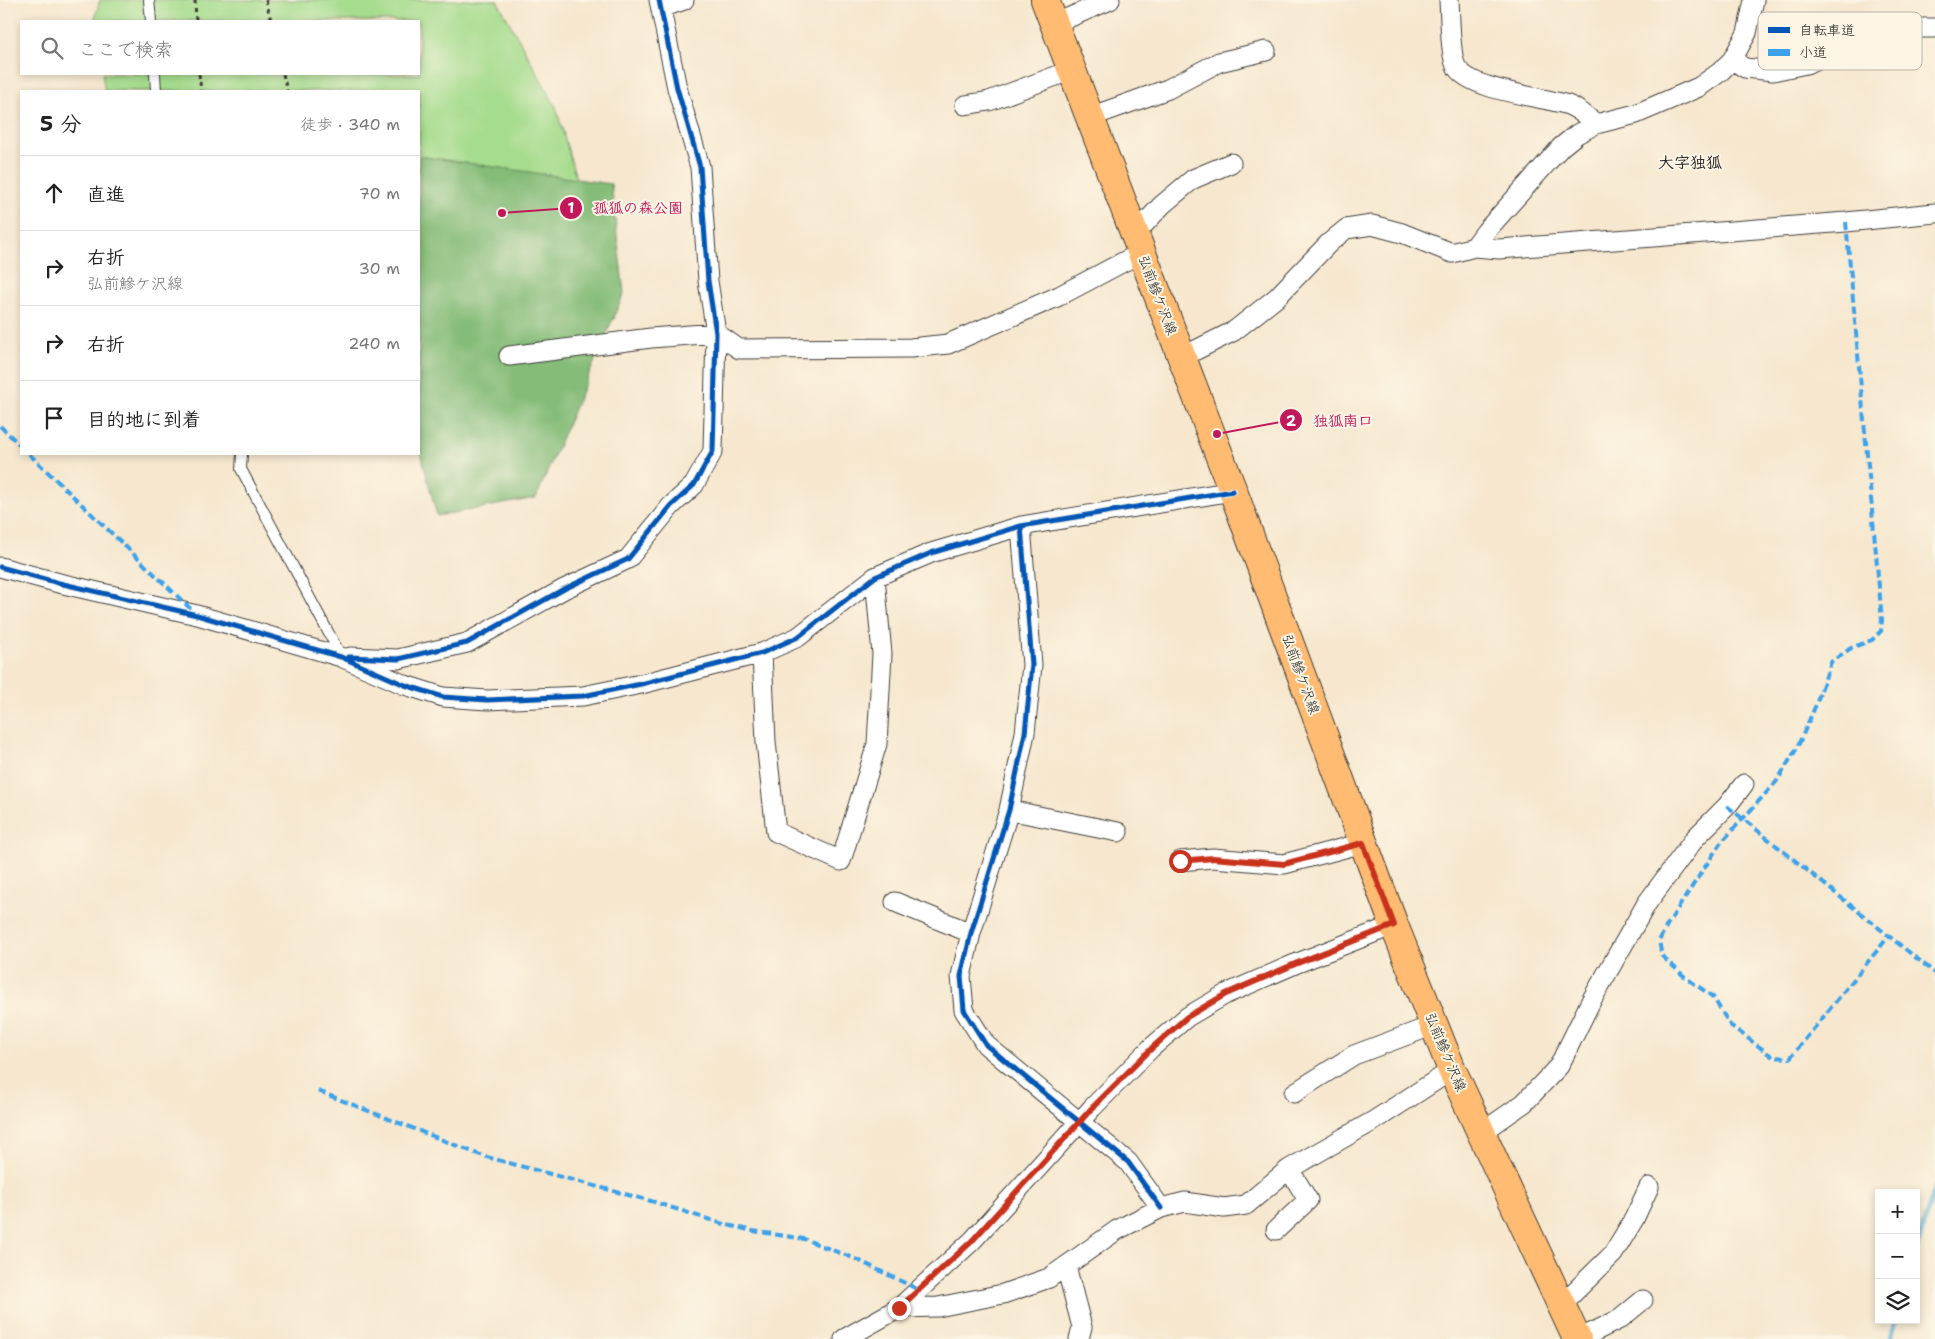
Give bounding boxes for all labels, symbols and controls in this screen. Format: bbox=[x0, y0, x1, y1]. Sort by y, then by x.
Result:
legend bbox=[1758, 12, 1922, 70]
search box bbox=[20, 20, 420, 75]
text: 自転車道 bbox=[1799, 21, 1855, 39]
icon: search bbox=[38, 34, 66, 62]
text: ここで検索 bbox=[78, 37, 173, 62]
text: 小道 bbox=[1799, 43, 1827, 61]
text: 5 分 bbox=[40, 110, 81, 138]
text: 徒歩 · 340 m bbox=[300, 114, 400, 135]
district label: 大字独狐 bbox=[1658, 152, 1722, 173]
icon: ahead bbox=[40, 179, 68, 207]
text: 直進 bbox=[87, 182, 125, 207]
text: 70 m bbox=[359, 183, 400, 204]
callout: 孤狐の森公園 bbox=[558, 193, 693, 223]
text: 1 bbox=[568, 198, 575, 218]
text: 孤狐の森公園 bbox=[593, 198, 683, 218]
text: 右折 bbox=[87, 245, 125, 270]
street label: 弘前鰺ケ沢線 bbox=[1135, 253, 1181, 337]
icon: right bbox=[40, 254, 68, 282]
text: 30 m bbox=[359, 258, 400, 279]
text: 弘前鰺ケ沢線 bbox=[87, 273, 183, 294]
icon: right bbox=[40, 329, 68, 357]
text: 右折 bbox=[87, 332, 125, 357]
text: 240 m bbox=[348, 333, 400, 354]
icon: arrive bbox=[40, 404, 68, 432]
callout: 独狐南口 bbox=[1278, 405, 1383, 435]
text: 目的地に到着 bbox=[87, 407, 201, 432]
text: 2 bbox=[1286, 411, 1297, 431]
text: 独狐南口 bbox=[1313, 411, 1373, 431]
street label: 弘前鰺ケ沢線 bbox=[1278, 631, 1324, 717]
route start bbox=[1169, 850, 1192, 873]
street label: 弘前鰺ケ沢線 bbox=[1421, 1010, 1471, 1094]
map controls bbox=[1875, 1189, 1920, 1324]
button: + bbox=[1875, 1189, 1920, 1234]
button: − bbox=[1875, 1234, 1920, 1279]
button: layers bbox=[1875, 1279, 1920, 1324]
route end bbox=[888, 1297, 911, 1320]

